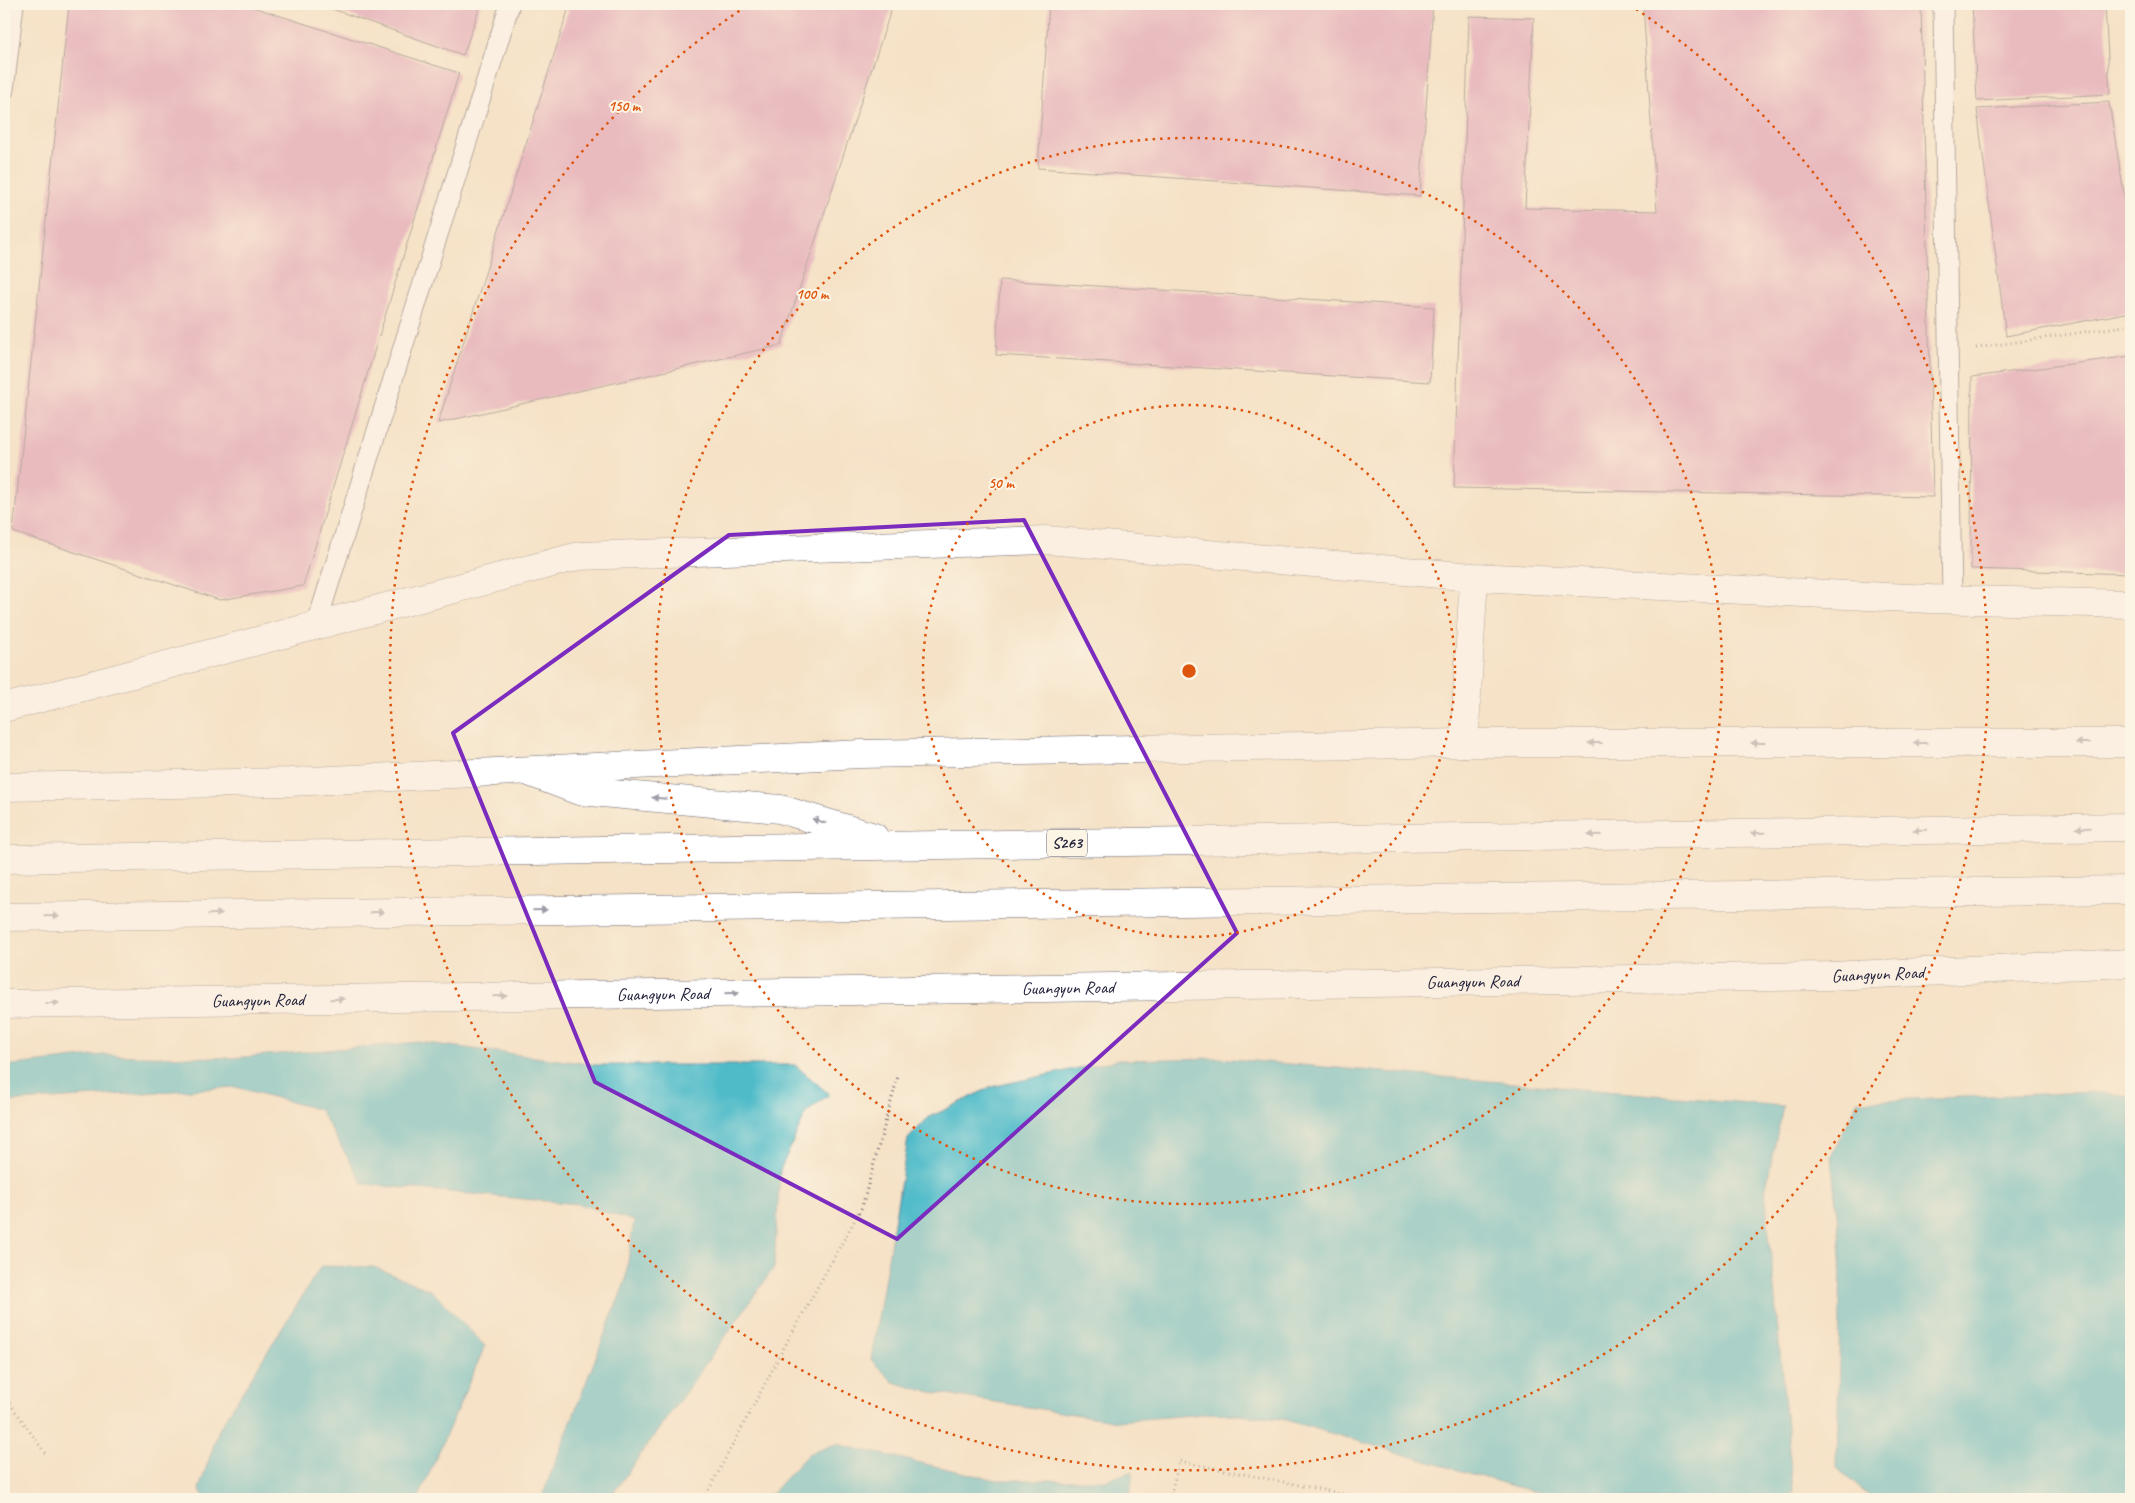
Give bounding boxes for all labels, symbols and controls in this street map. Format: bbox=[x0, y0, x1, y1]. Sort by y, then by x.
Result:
text: 150 m bbox=[608, 97, 642, 116]
text: 100 m bbox=[796, 285, 830, 304]
text: 50 m bbox=[988, 474, 1015, 493]
centre of rings bbox=[1180, 662, 1198, 680]
one-way arrow bbox=[1587, 739, 1603, 747]
one-way arrow bbox=[1749, 739, 1765, 747]
one-way arrow bbox=[1912, 739, 1928, 747]
one-way arrow bbox=[2074, 739, 2090, 747]
one-way arrow bbox=[650, 794, 666, 802]
one-way arrow bbox=[811, 816, 826, 824]
one-way arrow bbox=[2074, 824, 2090, 832]
one-way arrow bbox=[1912, 826, 1928, 834]
one-way arrow bbox=[1749, 829, 1765, 837]
road number: S263 bbox=[1047, 830, 1087, 856]
one-way arrow bbox=[1587, 831, 1603, 839]
one-way arrow bbox=[532, 906, 548, 914]
one-way arrow bbox=[370, 908, 386, 916]
one-way arrow bbox=[207, 910, 223, 918]
one-way arrow bbox=[45, 912, 61, 920]
street label: Guangyun Road bbox=[1831, 961, 1927, 987]
street label: Guangyun Road bbox=[1426, 970, 1522, 993]
street label: Guangyun Road bbox=[1021, 976, 1117, 999]
street label: Guangyun Road bbox=[616, 982, 712, 1006]
street label: Guangyun Road bbox=[212, 988, 307, 1012]
one-way arrow bbox=[725, 989, 741, 997]
one-way arrow bbox=[492, 992, 508, 1000]
one-way arrow bbox=[330, 994, 346, 1002]
one-way arrow bbox=[45, 999, 61, 1007]

